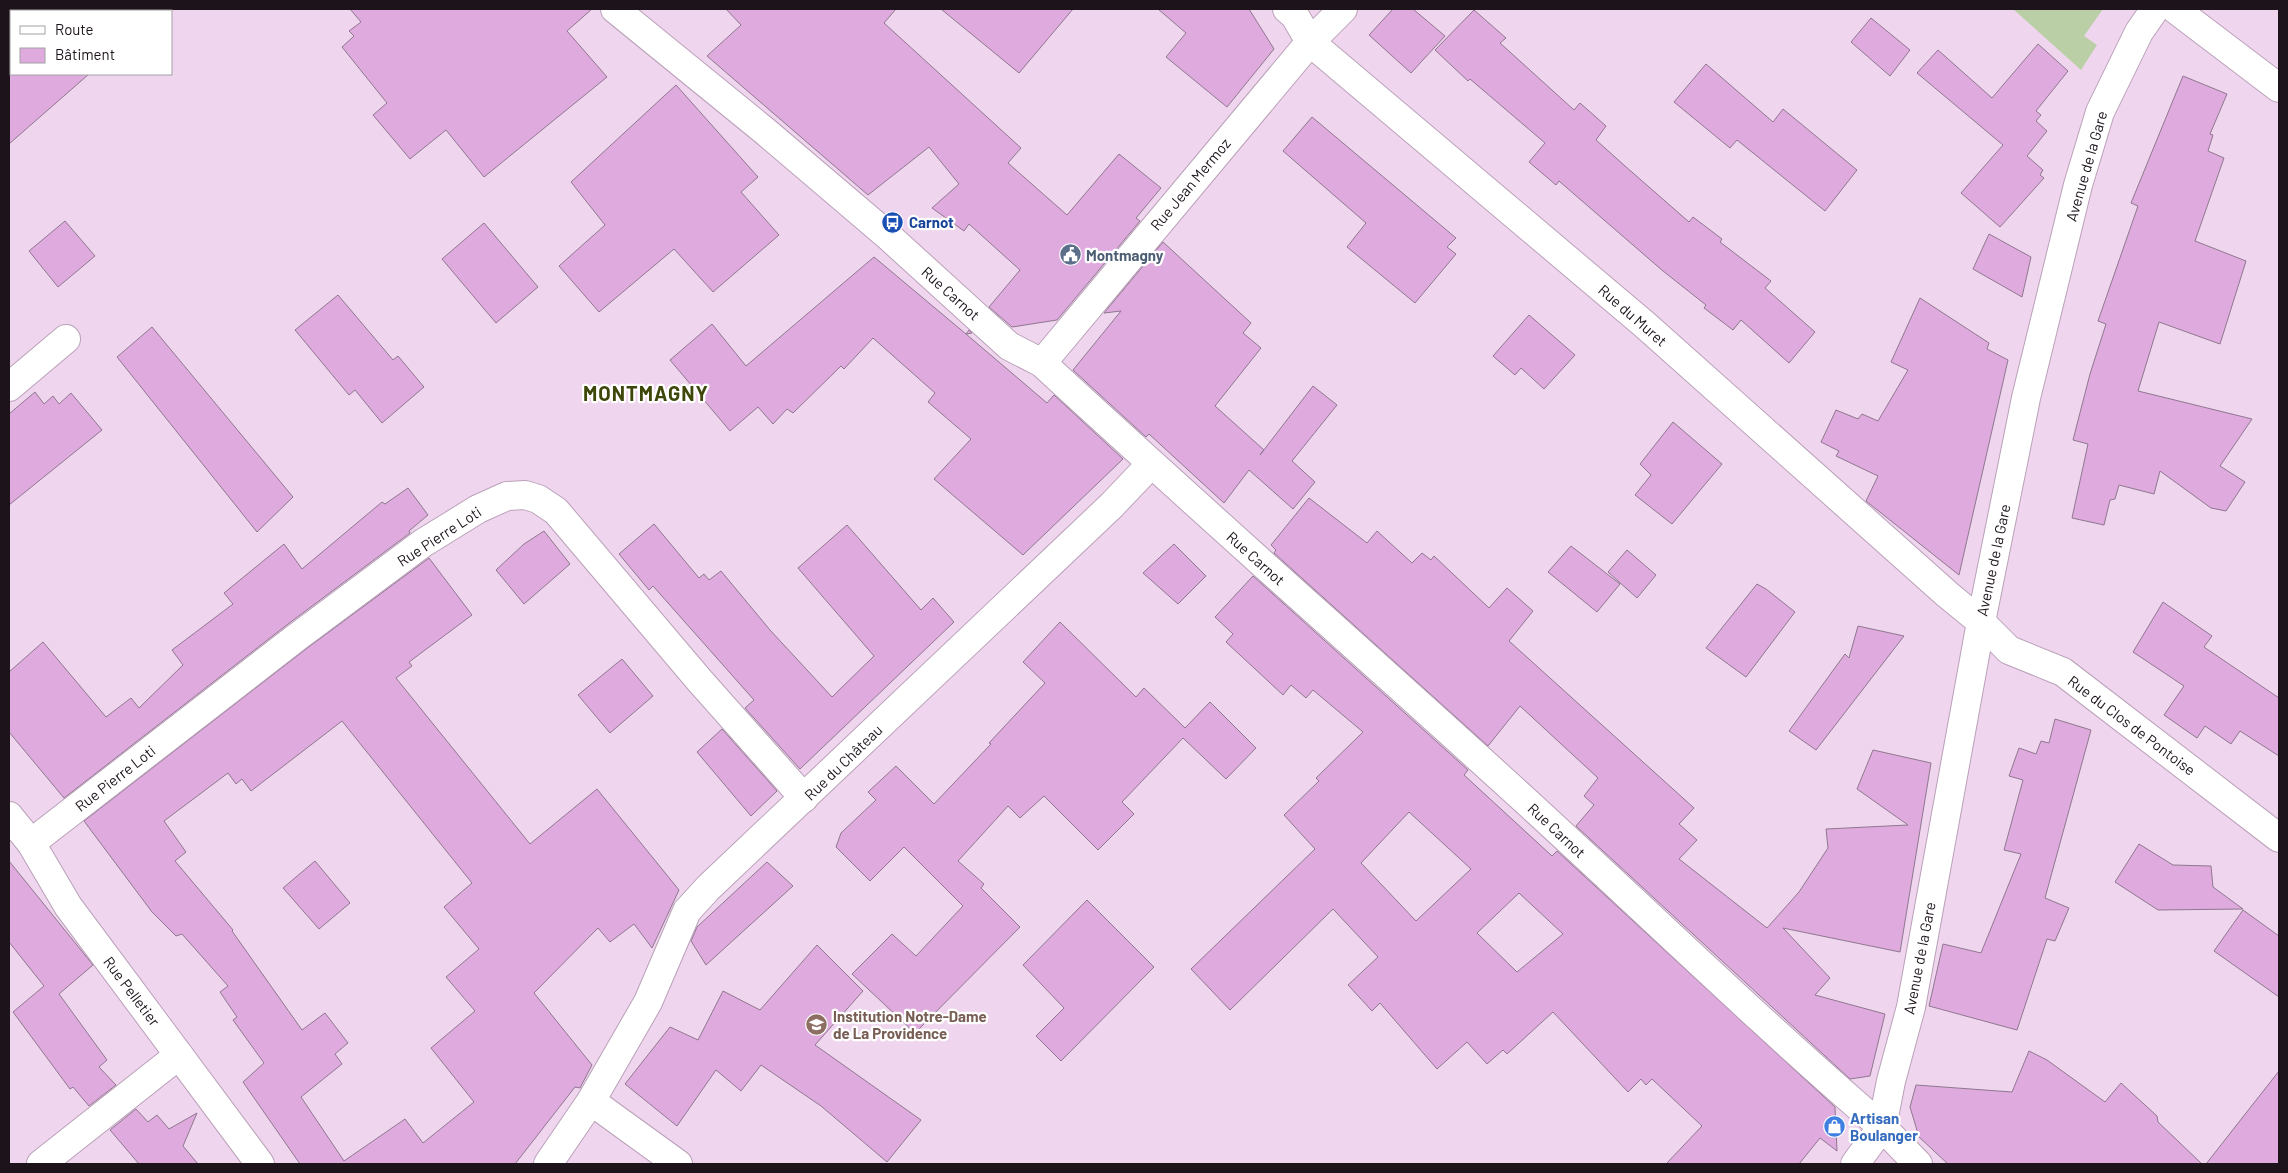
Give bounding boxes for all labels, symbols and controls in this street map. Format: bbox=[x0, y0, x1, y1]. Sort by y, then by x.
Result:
legend bbox=[10, 10, 172, 75]
text: Route bbox=[55, 20, 94, 38]
text: Bâtiment bbox=[55, 45, 115, 63]
street label: Avenue de la Gare bbox=[2062, 109, 2110, 223]
street label: Rue Jean Mermoz bbox=[1146, 134, 1234, 234]
bus stop icon: Carnot bbox=[881, 210, 905, 234]
place label: Carnot bbox=[909, 213, 954, 231]
public building icon: Montmagny bbox=[1058, 243, 1082, 267]
place label: Montmagny bbox=[1086, 246, 1164, 264]
street label: Rue Carnot bbox=[918, 262, 984, 324]
street label: Rue du Muret bbox=[1595, 280, 1671, 350]
district label: MONTMAGNY bbox=[583, 381, 709, 405]
street label: Rue Pierre Loti bbox=[394, 502, 484, 570]
street label: Avenue de la Gare bbox=[1972, 502, 2014, 618]
street label: Rue Carnot bbox=[1223, 527, 1289, 589]
street label: Rue du Clos de Pontoise bbox=[2065, 671, 2199, 779]
street label: Rue du Château bbox=[800, 720, 886, 804]
street label: Rue Pierre Loti bbox=[71, 741, 159, 815]
street label: Rue Carnot bbox=[1525, 799, 1589, 861]
street label: Avenue de la Gare bbox=[1899, 900, 1939, 1016]
street label: Rue Pelletier bbox=[100, 953, 164, 1030]
place label: Institution Notre-Dame de La Providence bbox=[833, 1007, 987, 1042]
school or university icon: Institution Notre-Dame de La Providence bbox=[805, 1013, 829, 1037]
place label: Artisan Boulanger bbox=[1850, 1109, 1918, 1144]
shop icon: Artisan Boulanger bbox=[1822, 1115, 1846, 1139]

